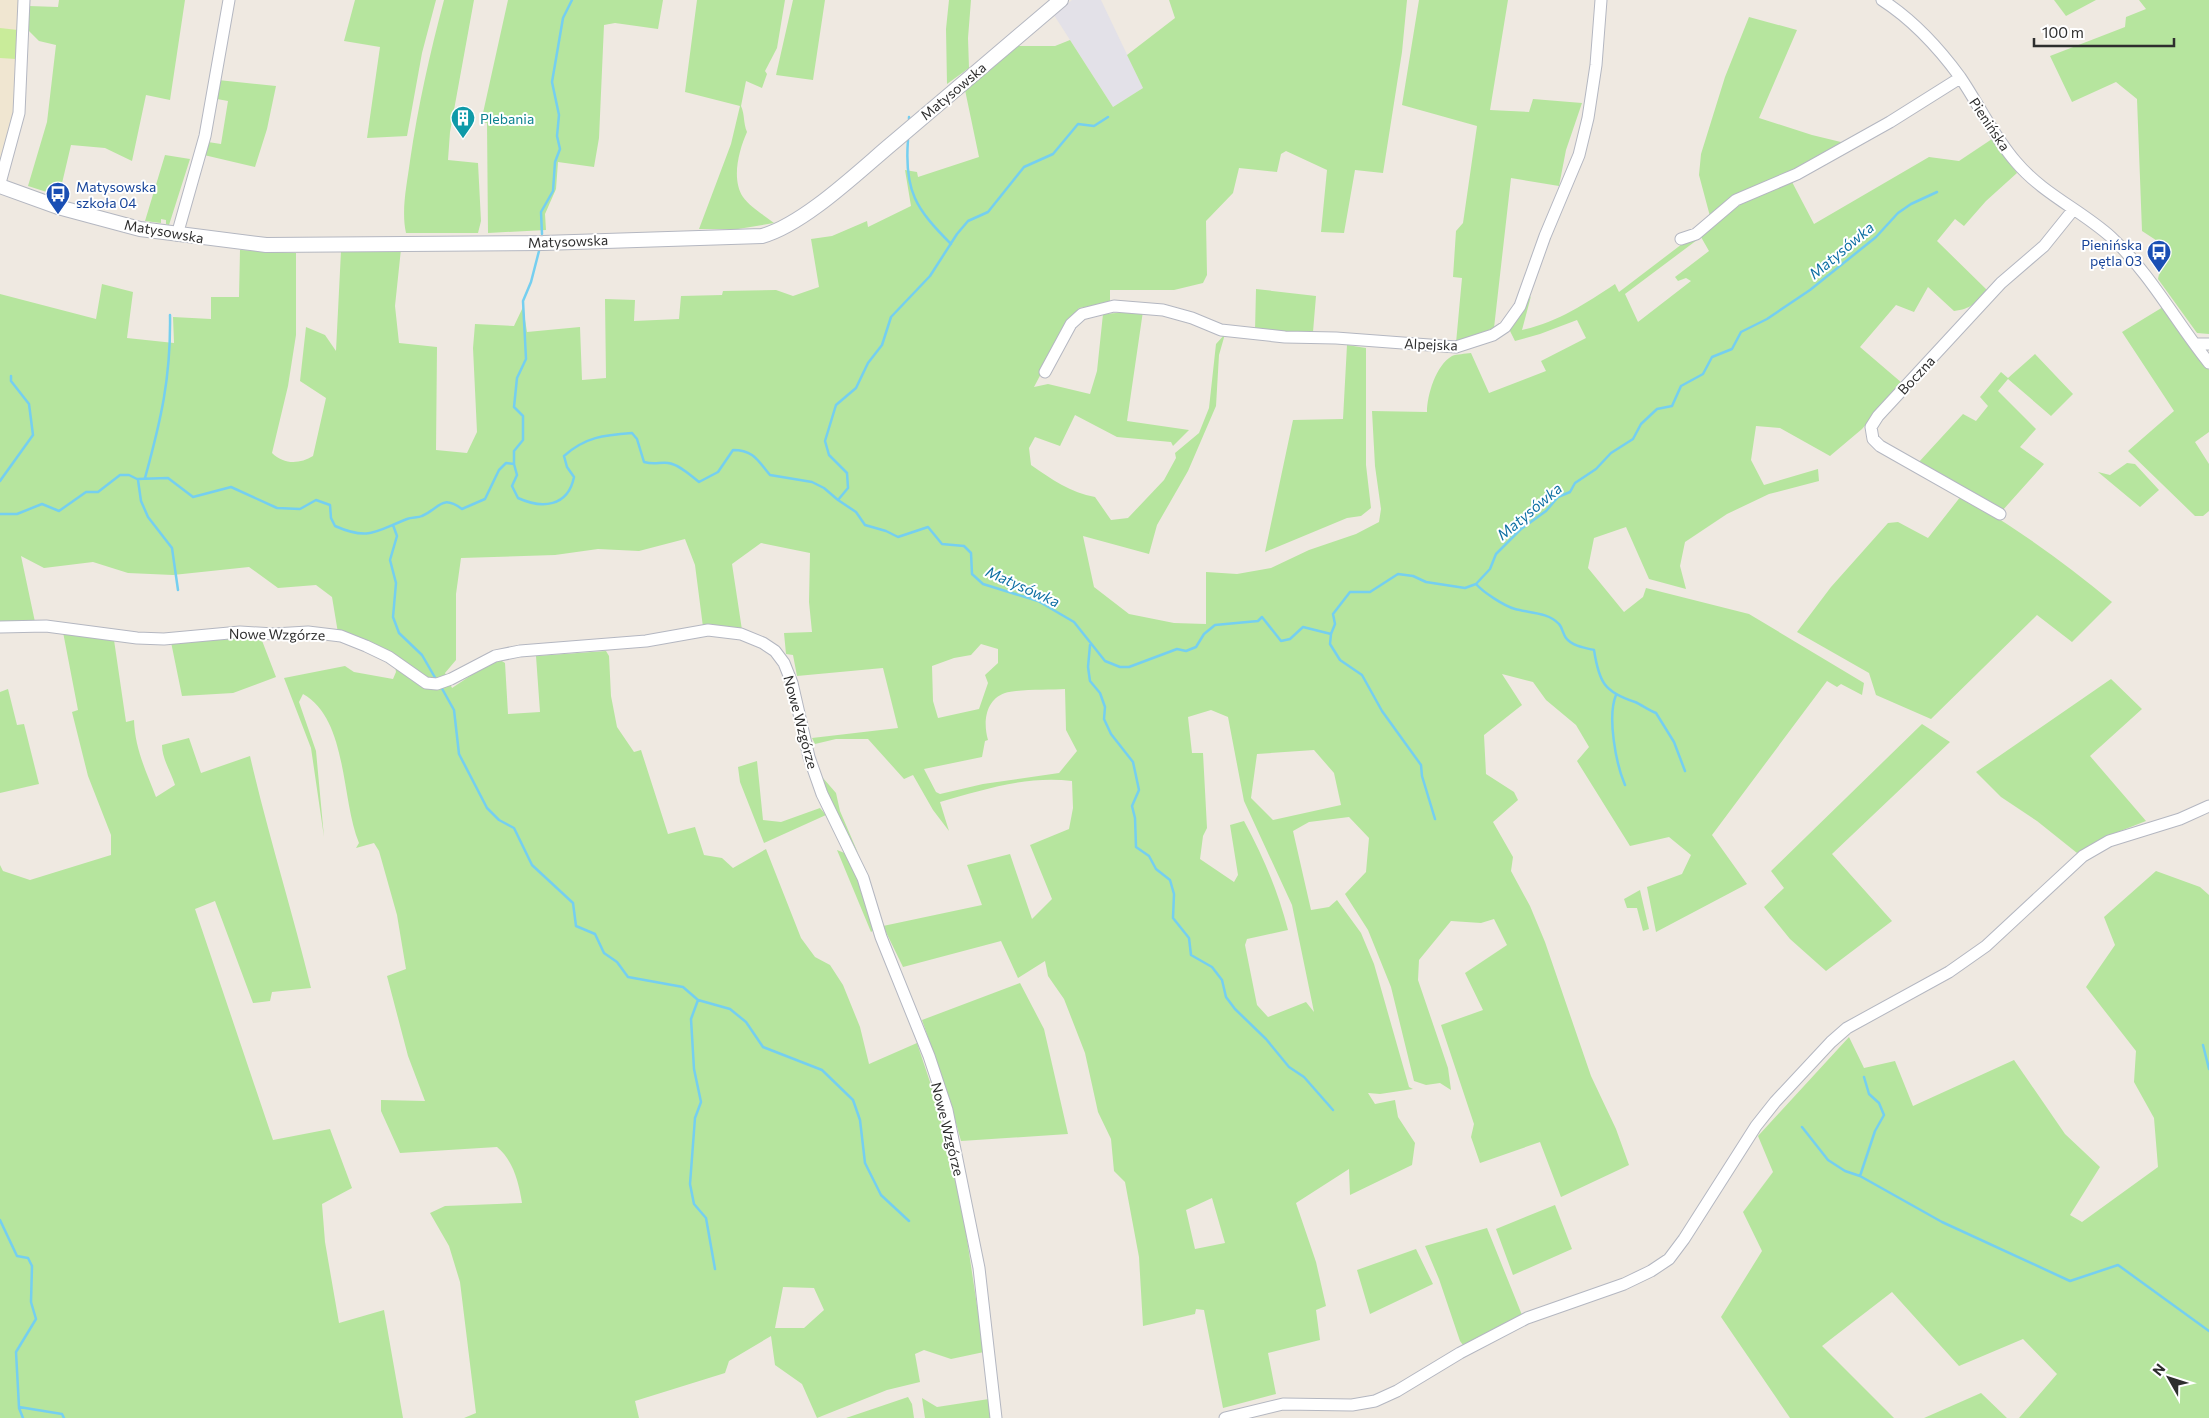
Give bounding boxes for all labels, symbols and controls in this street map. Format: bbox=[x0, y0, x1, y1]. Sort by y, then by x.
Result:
scale bar bbox=[2034, 15, 2174, 47]
text: 100 m bbox=[2042, 23, 2084, 41]
street label: Matysowska bbox=[917, 59, 989, 123]
street label: Pienińska bbox=[1966, 94, 2014, 154]
building icon: Plebania bbox=[450, 105, 476, 139]
place label: Plebania bbox=[480, 110, 534, 127]
place label: Matysowska szkoła 04 bbox=[76, 178, 156, 211]
bus stop icon: Matysowska szkoła 04 bbox=[45, 181, 71, 215]
street label: Matysowska bbox=[123, 216, 205, 246]
water label: Matysówka bbox=[1805, 218, 1877, 282]
street label: Matysowska bbox=[528, 231, 608, 251]
place label: Pienińska pętla 03 bbox=[2081, 236, 2142, 269]
bus stop icon: Pienińska pętla 03 bbox=[2146, 239, 2172, 273]
street label: Alpejska bbox=[1404, 335, 1458, 353]
street label: Boczna bbox=[1894, 352, 1938, 398]
water label: Matysówka bbox=[1493, 479, 1565, 543]
water label: Matysówka bbox=[983, 562, 1063, 610]
street label: Nowe Wzgórze bbox=[229, 625, 325, 643]
street label: Nowe Wzgórze bbox=[780, 673, 822, 771]
street label: Nowe Wzgórze bbox=[928, 1080, 968, 1178]
north arrow bbox=[2144, 1353, 2194, 1403]
text: N bbox=[2149, 1360, 2168, 1379]

